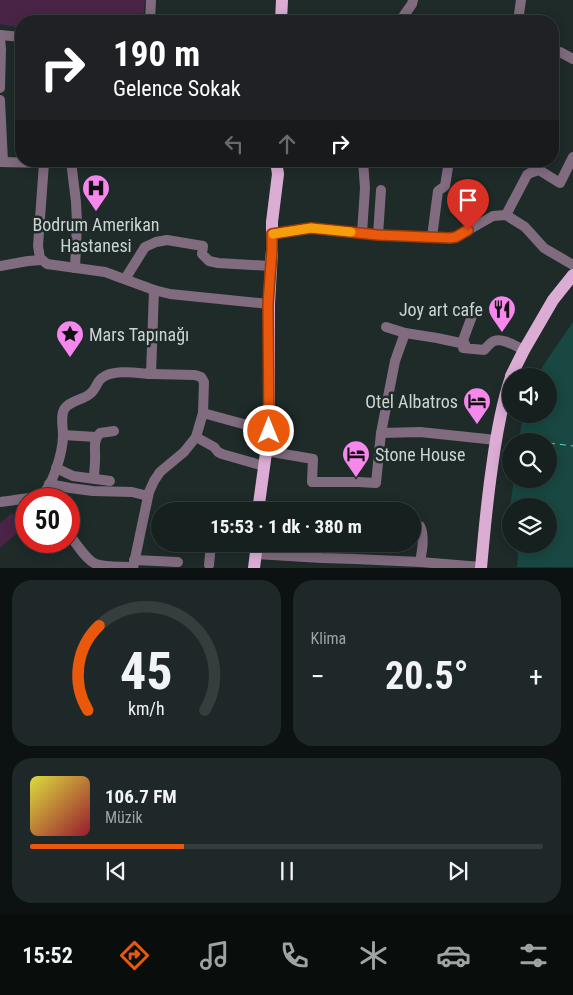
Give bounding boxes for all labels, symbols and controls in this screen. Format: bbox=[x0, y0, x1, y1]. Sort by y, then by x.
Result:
text: 190 m bbox=[113, 34, 200, 75]
icon: right bbox=[30, 35, 95, 100]
text: Gelence Sokak bbox=[113, 76, 241, 101]
icon: left bbox=[220, 130, 248, 158]
icon: ahead bbox=[273, 130, 301, 158]
icon: right bbox=[326, 130, 354, 158]
hospital icon: Bodrum Amerikan Hastanesi bbox=[81, 173, 111, 212]
pin bbox=[447, 179, 489, 230]
icon: arrive bbox=[454, 186, 482, 214]
place label: Bodrum Amerikan Hastanesi bbox=[32, 214, 160, 256]
restaurant icon: Joy art cafe bbox=[487, 294, 517, 333]
place label: Joy art cafe bbox=[399, 299, 483, 320]
place icon: Mars Tapınağı bbox=[55, 319, 85, 358]
place label: Mars Tapınağı bbox=[89, 324, 189, 345]
map controls bbox=[502, 368, 557, 553]
button: sound bbox=[502, 368, 557, 423]
hotel icon: Otel Albatros bbox=[462, 386, 492, 425]
place label: Otel Albatros bbox=[365, 391, 458, 412]
position arrow bbox=[242, 404, 294, 456]
button: search bbox=[502, 433, 557, 488]
hotel icon: Stone House bbox=[341, 439, 371, 478]
place label: Stone House bbox=[375, 444, 465, 465]
speed limit sign: 50 bbox=[15, 488, 80, 553]
button: layers bbox=[502, 498, 557, 553]
text: 15:53 · 1 dk · 380 m bbox=[210, 515, 362, 538]
text: Klima bbox=[311, 629, 346, 648]
text: 45 bbox=[120, 641, 173, 702]
text: 20.5° bbox=[385, 654, 469, 698]
text: − bbox=[311, 660, 325, 693]
text: + bbox=[529, 660, 543, 693]
text: km/h bbox=[128, 698, 165, 719]
text: 106.7 FM bbox=[105, 785, 177, 808]
text: Müzik bbox=[105, 808, 143, 827]
icon: previous bbox=[102, 857, 130, 885]
icon: pause bbox=[273, 857, 301, 885]
icon: next bbox=[444, 857, 472, 885]
icon: directions bbox=[117, 938, 152, 973]
icon: music bbox=[197, 938, 232, 973]
icon: phone bbox=[277, 938, 312, 973]
icon: climate bbox=[356, 938, 391, 973]
icon: car bbox=[436, 938, 471, 973]
icon: filters bbox=[516, 938, 551, 973]
text: 15:52 bbox=[22, 943, 73, 968]

